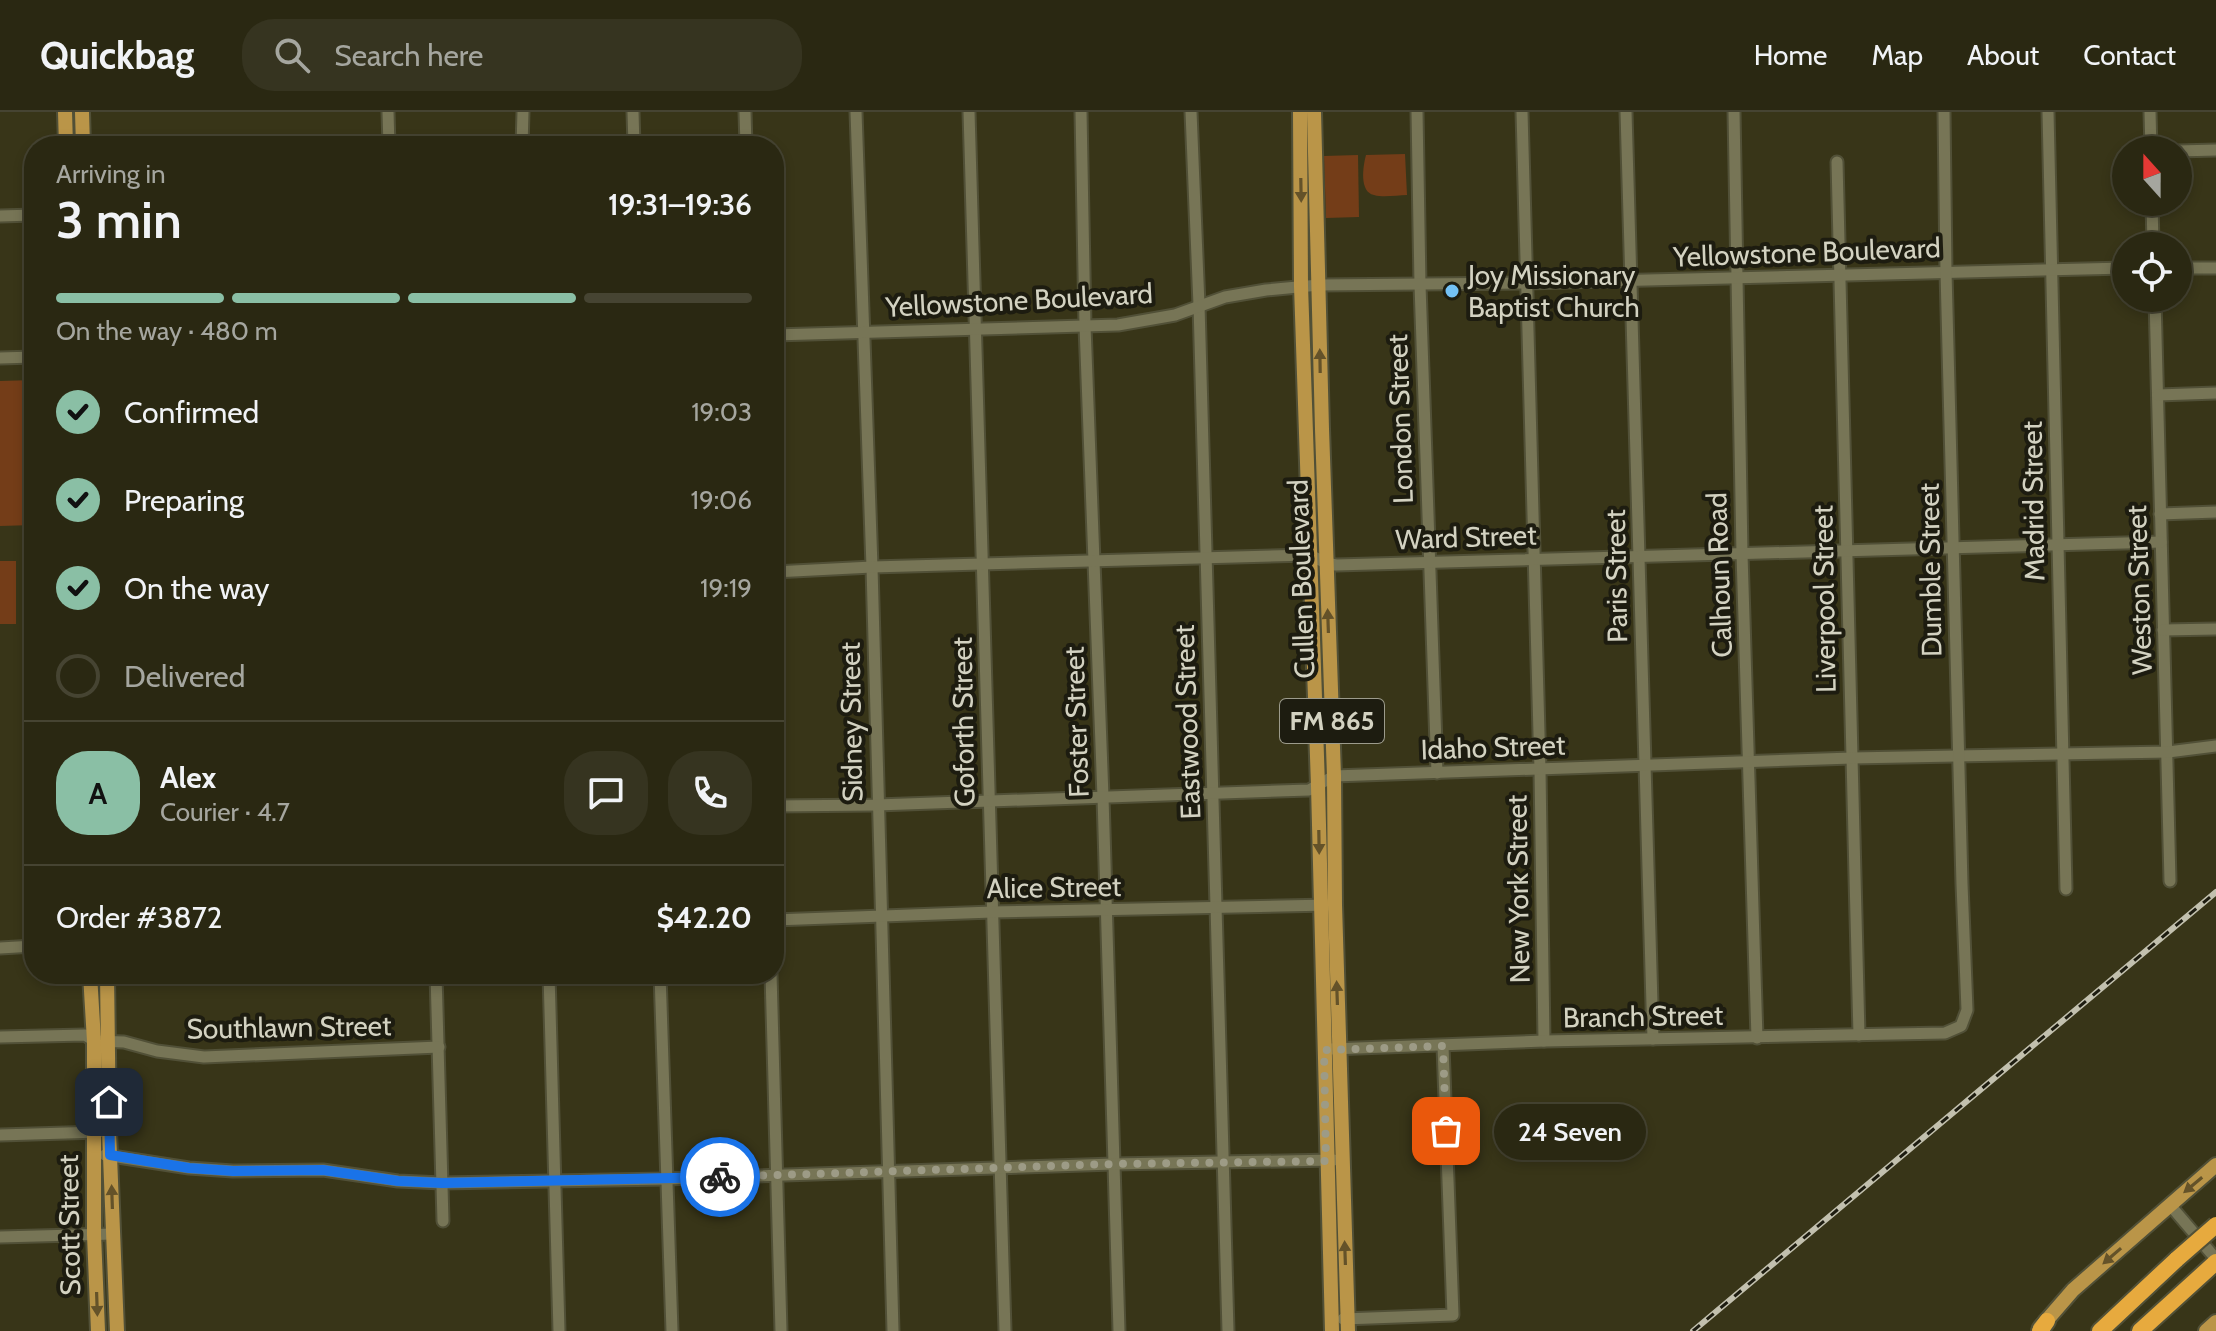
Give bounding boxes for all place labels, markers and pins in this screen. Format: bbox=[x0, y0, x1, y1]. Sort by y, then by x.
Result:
place label: Joy Missionary Baptist Church bbox=[1467, 258, 1640, 324]
marker: Joy Missionary Baptist Church bbox=[1443, 282, 1461, 300]
pin bbox=[75, 1068, 143, 1136]
pin bbox=[1412, 1097, 1480, 1165]
callout: 24 Seven bbox=[1494, 1103, 1646, 1159]

